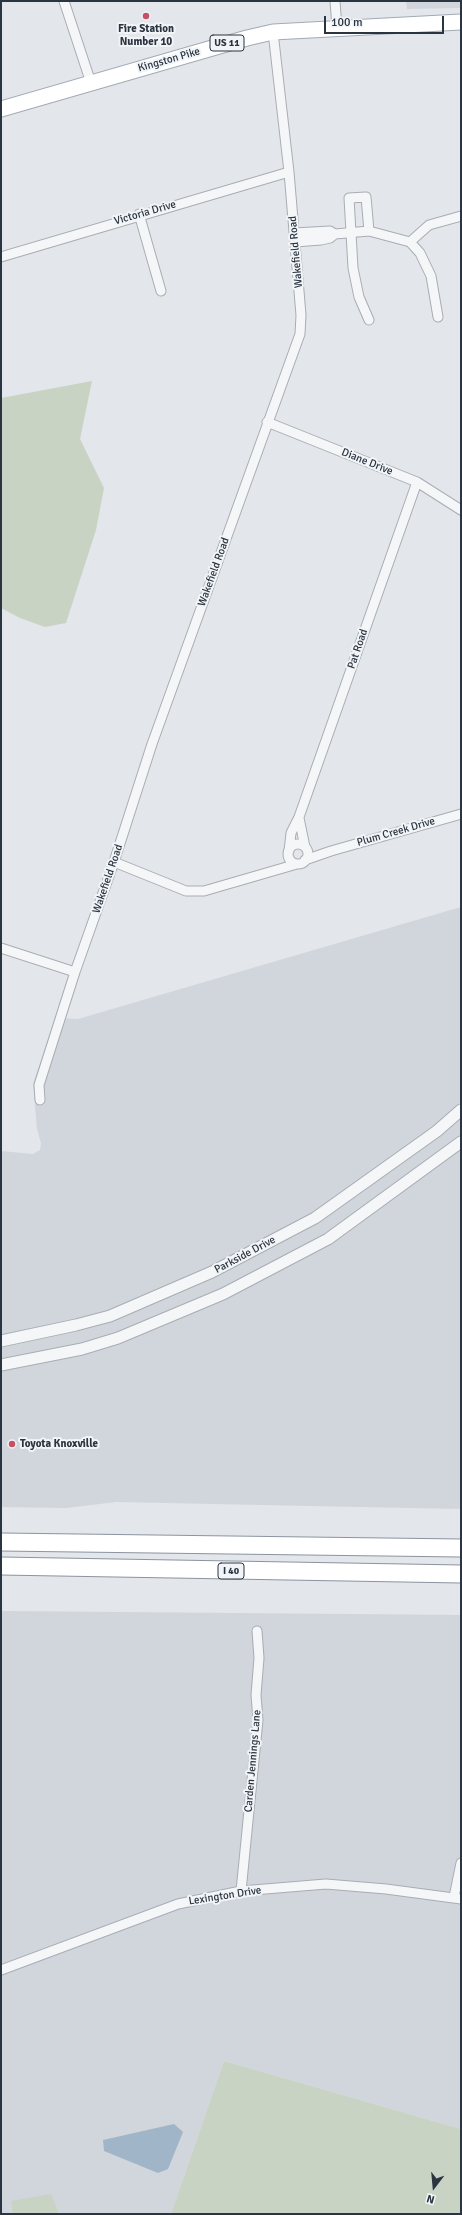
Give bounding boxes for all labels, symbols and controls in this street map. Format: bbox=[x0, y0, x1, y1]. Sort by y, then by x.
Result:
scale bar bbox=[326, 8, 446, 34]
marker: Fire Station Number 10 bbox=[141, 11, 151, 21]
text: 100 m bbox=[331, 15, 363, 30]
place label: Fire Station Number 10 bbox=[118, 22, 174, 48]
road number: US 11 bbox=[210, 35, 244, 51]
street label: Kingston Pike bbox=[136, 45, 202, 75]
street label: Victoria Drive bbox=[113, 198, 177, 228]
street label: Wakefield Road bbox=[286, 215, 306, 289]
street label: Diane Drive bbox=[339, 446, 395, 478]
street label: Wakefield Road bbox=[195, 536, 233, 608]
street label: Pat Road bbox=[345, 627, 371, 671]
street label: Plum Creek Drive bbox=[355, 815, 437, 849]
street label: Wakefield Road bbox=[90, 843, 126, 915]
street label: Parkside Drive bbox=[212, 1233, 278, 1277]
place label: Toyota Knoxville bbox=[20, 1437, 98, 1451]
marker: Toyota Knoxville bbox=[7, 1439, 17, 1449]
road number: I 40 bbox=[218, 1563, 244, 1579]
street label: Carden Jennings Lane bbox=[242, 1709, 264, 1813]
street label: Lexington Drive bbox=[188, 1884, 262, 1908]
north arrow bbox=[414, 2167, 454, 2207]
text: N bbox=[425, 2192, 436, 2206]

